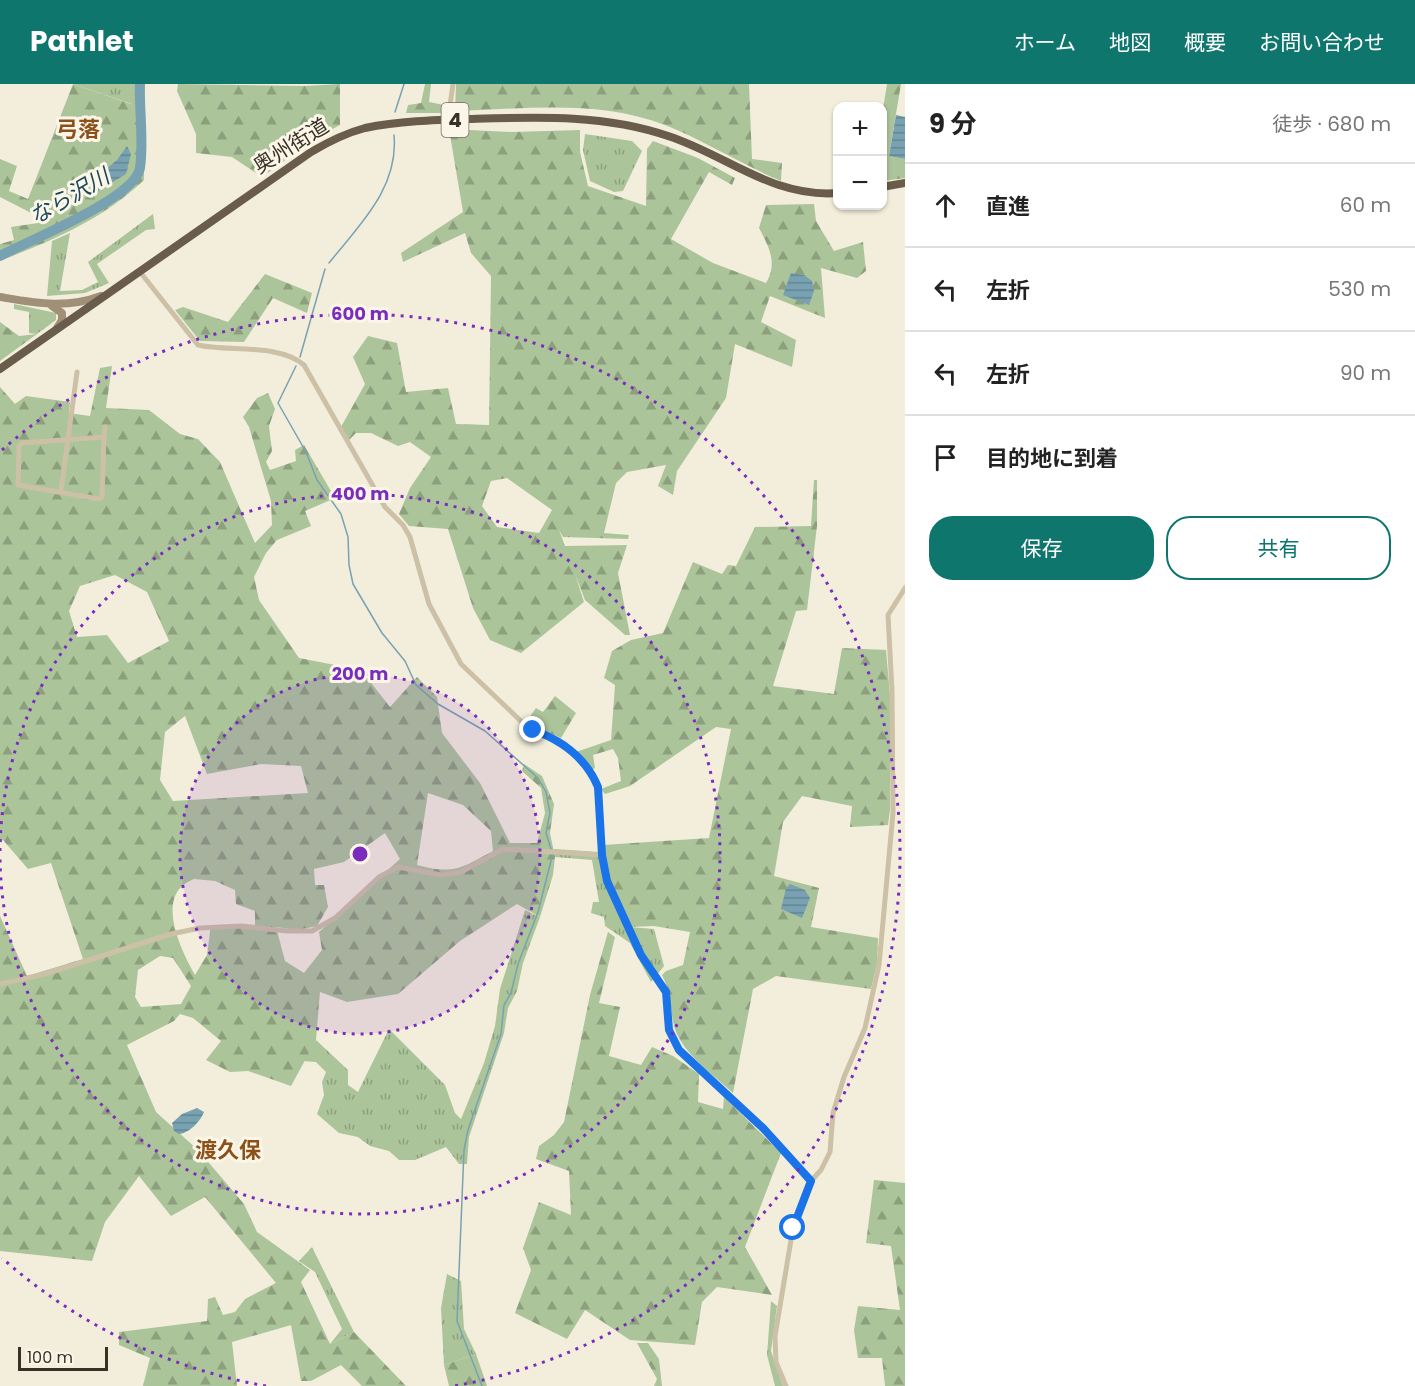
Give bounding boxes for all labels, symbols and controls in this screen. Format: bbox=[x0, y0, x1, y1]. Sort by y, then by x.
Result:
text: Pathlet bbox=[30, 22, 134, 61]
text: ホーム bbox=[1014, 28, 1076, 57]
text: 地図 bbox=[1109, 28, 1151, 57]
text: 概要 bbox=[1184, 28, 1226, 57]
text: お問い合わせ bbox=[1259, 28, 1385, 57]
map controls bbox=[833, 102, 887, 210]
button: + bbox=[833, 102, 887, 156]
road number: 4 bbox=[442, 103, 468, 137]
text: 9 分 bbox=[929, 106, 977, 142]
text: 徒歩 · 680 m bbox=[1272, 110, 1391, 138]
street label: 奥州街道 bbox=[247, 111, 334, 180]
district label: 弓落 bbox=[56, 114, 100, 145]
button: − bbox=[833, 156, 887, 210]
water label: なら沢川 bbox=[23, 160, 117, 232]
icon: ahead bbox=[929, 189, 962, 222]
text: 直進 bbox=[986, 191, 1030, 222]
text: 60 m bbox=[1340, 191, 1391, 219]
icon: left bbox=[929, 273, 962, 306]
text: 左折 bbox=[986, 275, 1030, 306]
text: 530 m bbox=[1328, 275, 1391, 303]
text: 600 m bbox=[331, 301, 389, 326]
icon: left bbox=[929, 357, 962, 390]
text: 左折 bbox=[986, 359, 1030, 390]
text: 90 m bbox=[1340, 359, 1391, 387]
icon: arrive bbox=[929, 441, 962, 474]
text: 目的地に到着 bbox=[986, 443, 1118, 474]
text: 400 m bbox=[331, 481, 389, 506]
button: 保存 bbox=[929, 516, 1154, 580]
button: 共有 bbox=[1166, 516, 1391, 580]
text: 200 m bbox=[332, 661, 388, 686]
route end bbox=[519, 716, 545, 742]
centre of rings bbox=[350, 844, 370, 864]
district label: 渡久保 bbox=[195, 1135, 261, 1166]
route start bbox=[779, 1214, 805, 1240]
scale bar bbox=[18, 1344, 108, 1372]
text: 100 m bbox=[27, 1346, 73, 1369]

